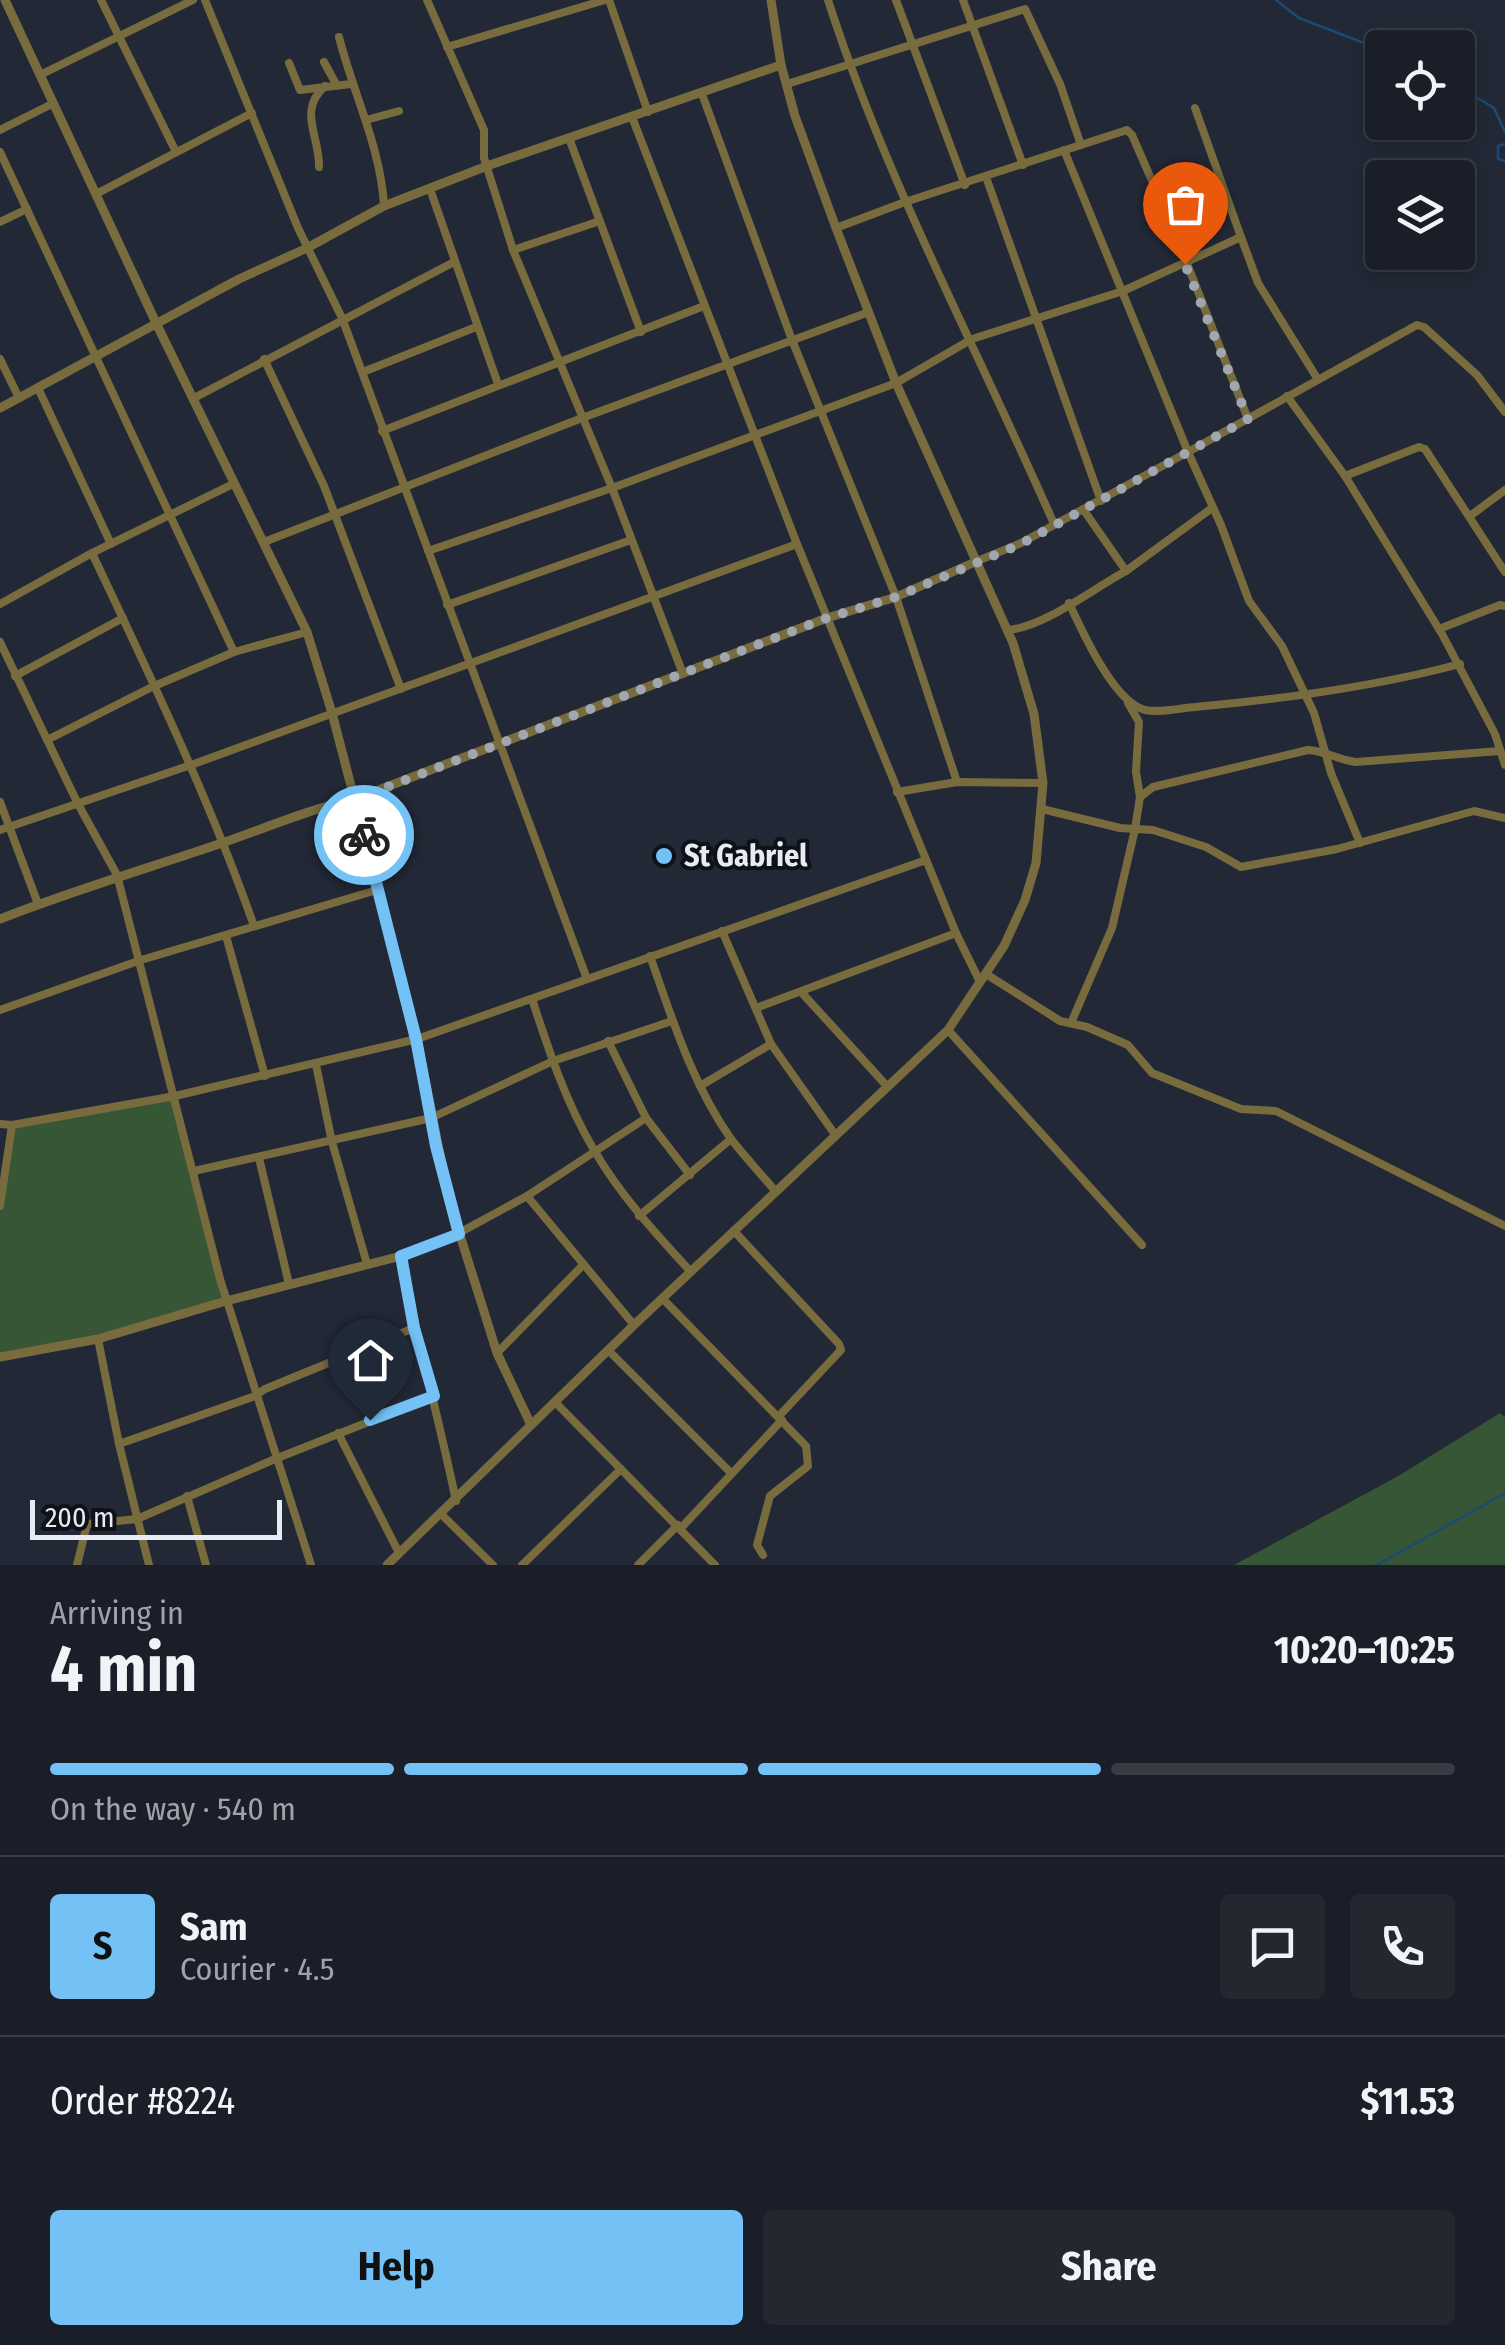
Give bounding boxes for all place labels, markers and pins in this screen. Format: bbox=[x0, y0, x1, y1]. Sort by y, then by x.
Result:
pin bbox=[1143, 162, 1228, 265]
place label: St Gabriel bbox=[684, 838, 808, 874]
marker: St Gabriel bbox=[653, 845, 675, 867]
pin bbox=[328, 1318, 413, 1421]

